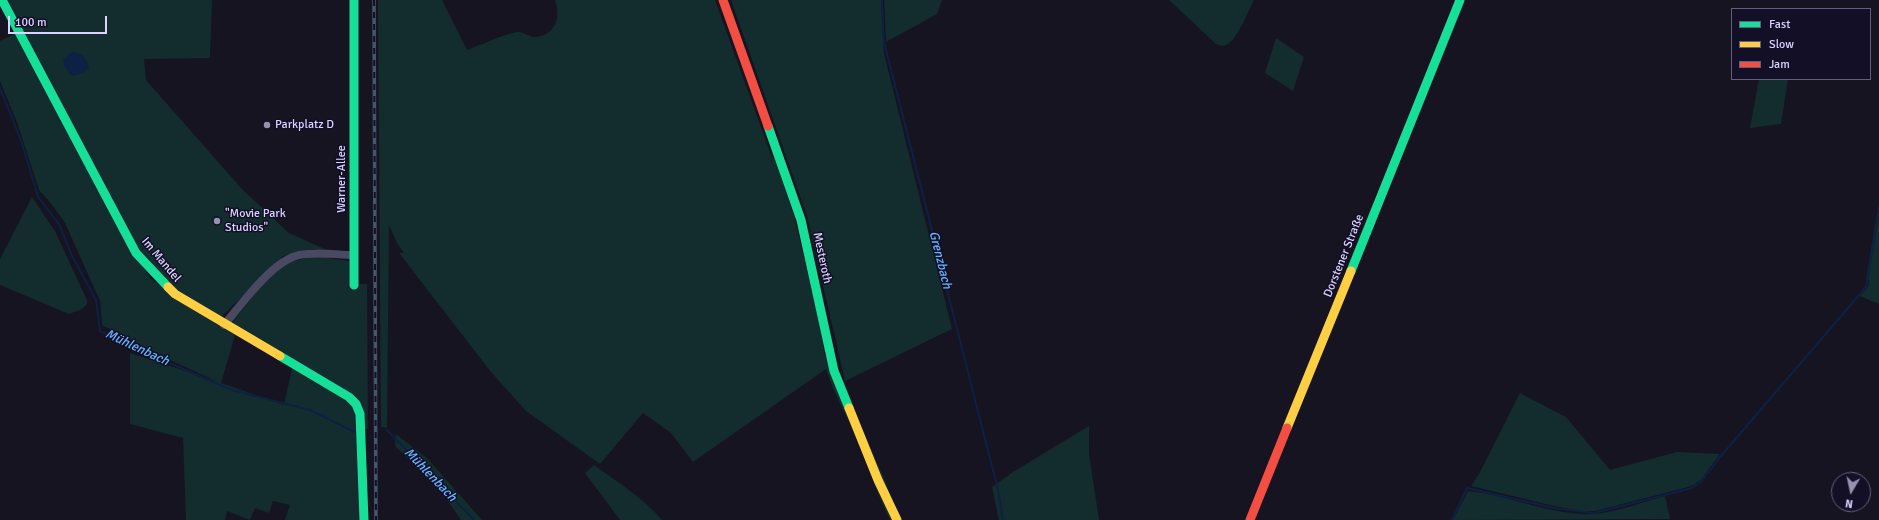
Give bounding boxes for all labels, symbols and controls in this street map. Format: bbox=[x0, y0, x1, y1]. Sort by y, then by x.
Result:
scale bar bbox=[10, 8, 109, 34]
legend bbox=[1731, 8, 1871, 80]
text: 100 m bbox=[15, 15, 47, 30]
text: Fast bbox=[1769, 17, 1790, 32]
text: Slow bbox=[1769, 37, 1794, 52]
text: Jam bbox=[1769, 57, 1790, 72]
place label: Parkplatz D bbox=[275, 118, 334, 132]
marker: Parkplatz D bbox=[262, 120, 272, 130]
street label: Warner-Allee bbox=[335, 145, 349, 213]
place label: "Movie Park Studios" bbox=[225, 207, 286, 235]
street label: Dorstener Straße bbox=[1321, 212, 1367, 300]
marker: "Movie Park Studios" bbox=[212, 216, 222, 226]
water label: Grenzbach bbox=[925, 230, 955, 290]
street label: Mesteroth bbox=[810, 231, 834, 285]
street label: Im Mandel bbox=[138, 235, 184, 285]
water label: Mühlenbach bbox=[103, 326, 171, 370]
water label: Mühlenbach bbox=[401, 445, 459, 505]
north arrow bbox=[1831, 472, 1871, 512]
text: N bbox=[1844, 496, 1854, 510]

